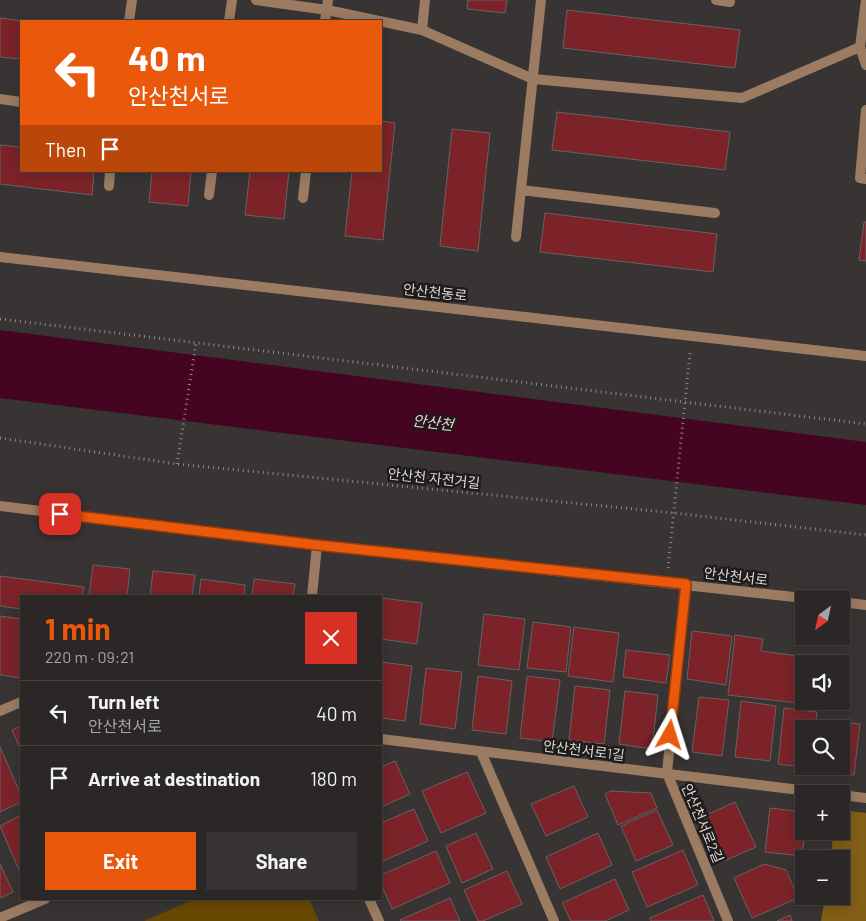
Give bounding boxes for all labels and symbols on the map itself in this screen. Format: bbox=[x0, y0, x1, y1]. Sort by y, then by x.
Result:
street label: 안산천동로 bbox=[402, 280, 468, 304]
water label: 안산천 bbox=[411, 411, 457, 434]
street label: 안산천 자전거길 bbox=[387, 465, 481, 491]
pin bbox=[39, 493, 81, 535]
street label: 안산천서로 bbox=[703, 564, 769, 588]
north arrow bbox=[795, 590, 850, 645]
position arrow bbox=[643, 708, 695, 760]
street label: 안산천서로1길 bbox=[542, 737, 626, 763]
street label: 안산천서로2길 bbox=[679, 781, 727, 865]

